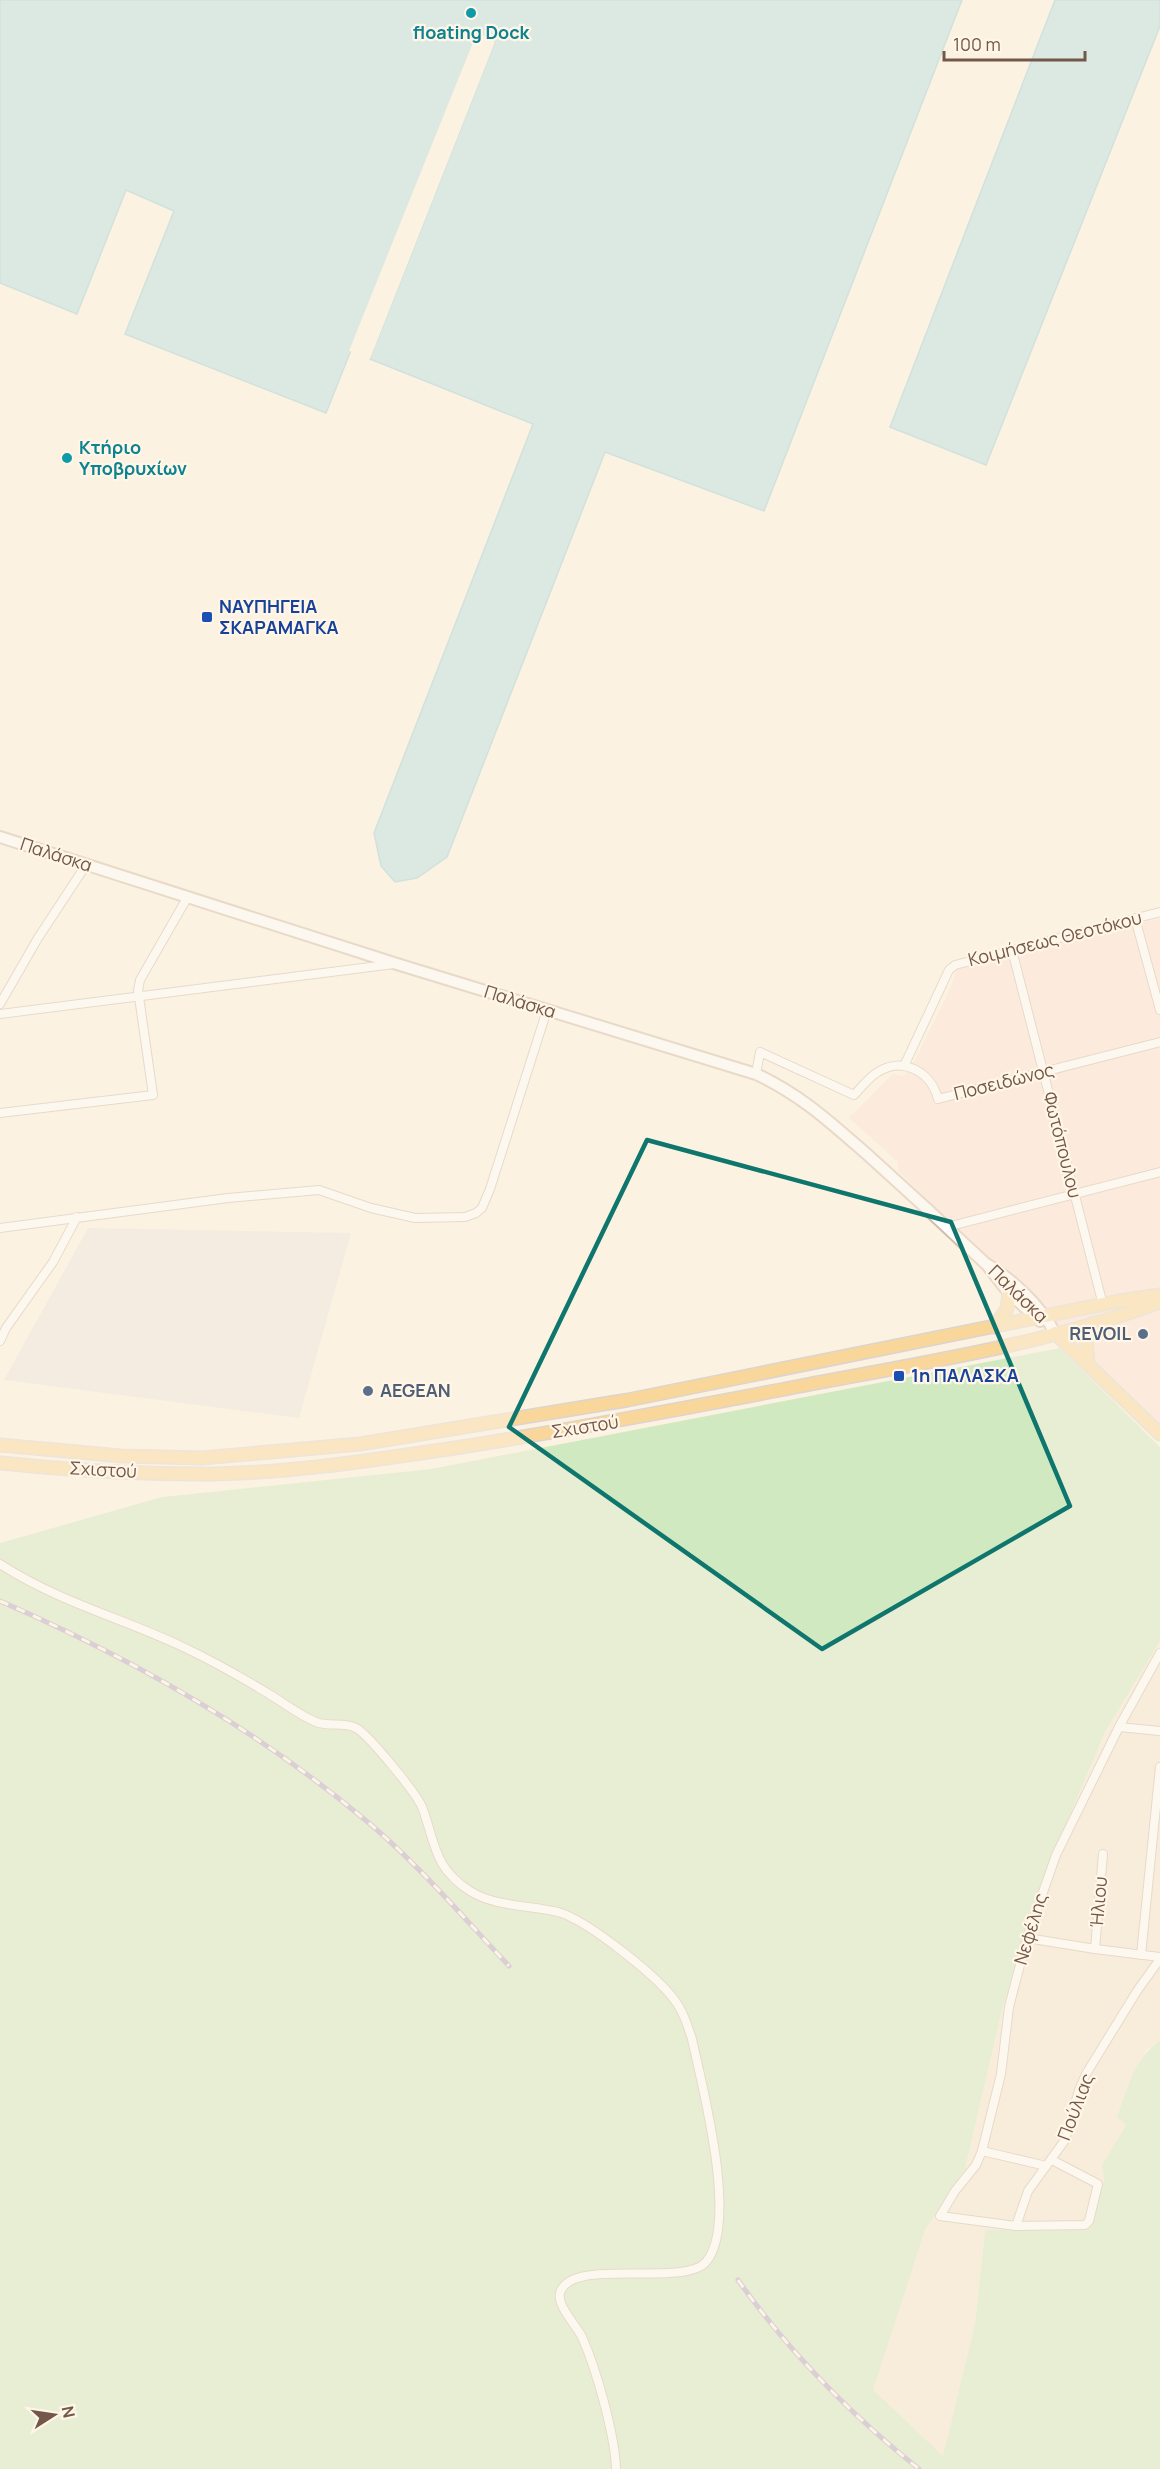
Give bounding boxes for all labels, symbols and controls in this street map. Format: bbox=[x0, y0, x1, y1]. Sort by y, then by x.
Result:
marker: floating Dock bbox=[464, 6, 478, 20]
place label: floating Dock bbox=[413, 20, 531, 44]
scale bar bbox=[944, 24, 1085, 62]
text: 100 m bbox=[953, 32, 1001, 56]
place label: Κτήριο Υποβρυχίων bbox=[79, 435, 187, 480]
marker: Κτήριο Υποβρυχίων bbox=[60, 451, 74, 465]
place label: ΝΑΥΠΗΓΕΙΑ ΣΚΑΡΑΜΑΓΚΑ bbox=[219, 594, 339, 639]
marker: ΝΑΥΠΗΓΕΙΑ ΣΚΑΡΑΜΑΓΚΑ bbox=[200, 610, 214, 624]
street label: Παλάσκα bbox=[17, 831, 95, 877]
street label: Κοιμήσεως Θεοτόκου bbox=[965, 905, 1144, 971]
street label: Παλάσκα bbox=[481, 979, 559, 1023]
street label: Ποσειδώνος bbox=[951, 1057, 1056, 1105]
street label: Φωτόπουλου bbox=[1038, 1089, 1088, 1200]
street label: Παλάσκα bbox=[984, 1259, 1054, 1328]
place label: REVOIL bbox=[1069, 1321, 1131, 1345]
marker: REVOIL bbox=[1136, 1327, 1150, 1341]
place label: 1η ΠΑΛΑΣΚΑ bbox=[911, 1363, 1019, 1387]
marker: 1η ΠΑΛΑΣΚΑ bbox=[892, 1369, 906, 1383]
place label: AEGEAN bbox=[380, 1378, 451, 1402]
marker: AEGEAN bbox=[361, 1384, 375, 1398]
street label: Σχιστού bbox=[550, 1409, 620, 1443]
street label: Σχιστού bbox=[69, 1455, 137, 1483]
street label: Ήλιου bbox=[1084, 1875, 1112, 1928]
street label: Νεφέλης bbox=[1008, 1890, 1052, 1968]
street label: Πούλιας bbox=[1051, 2070, 1099, 2144]
north arrow bbox=[24, 2385, 84, 2445]
text: N bbox=[57, 2404, 81, 2420]

